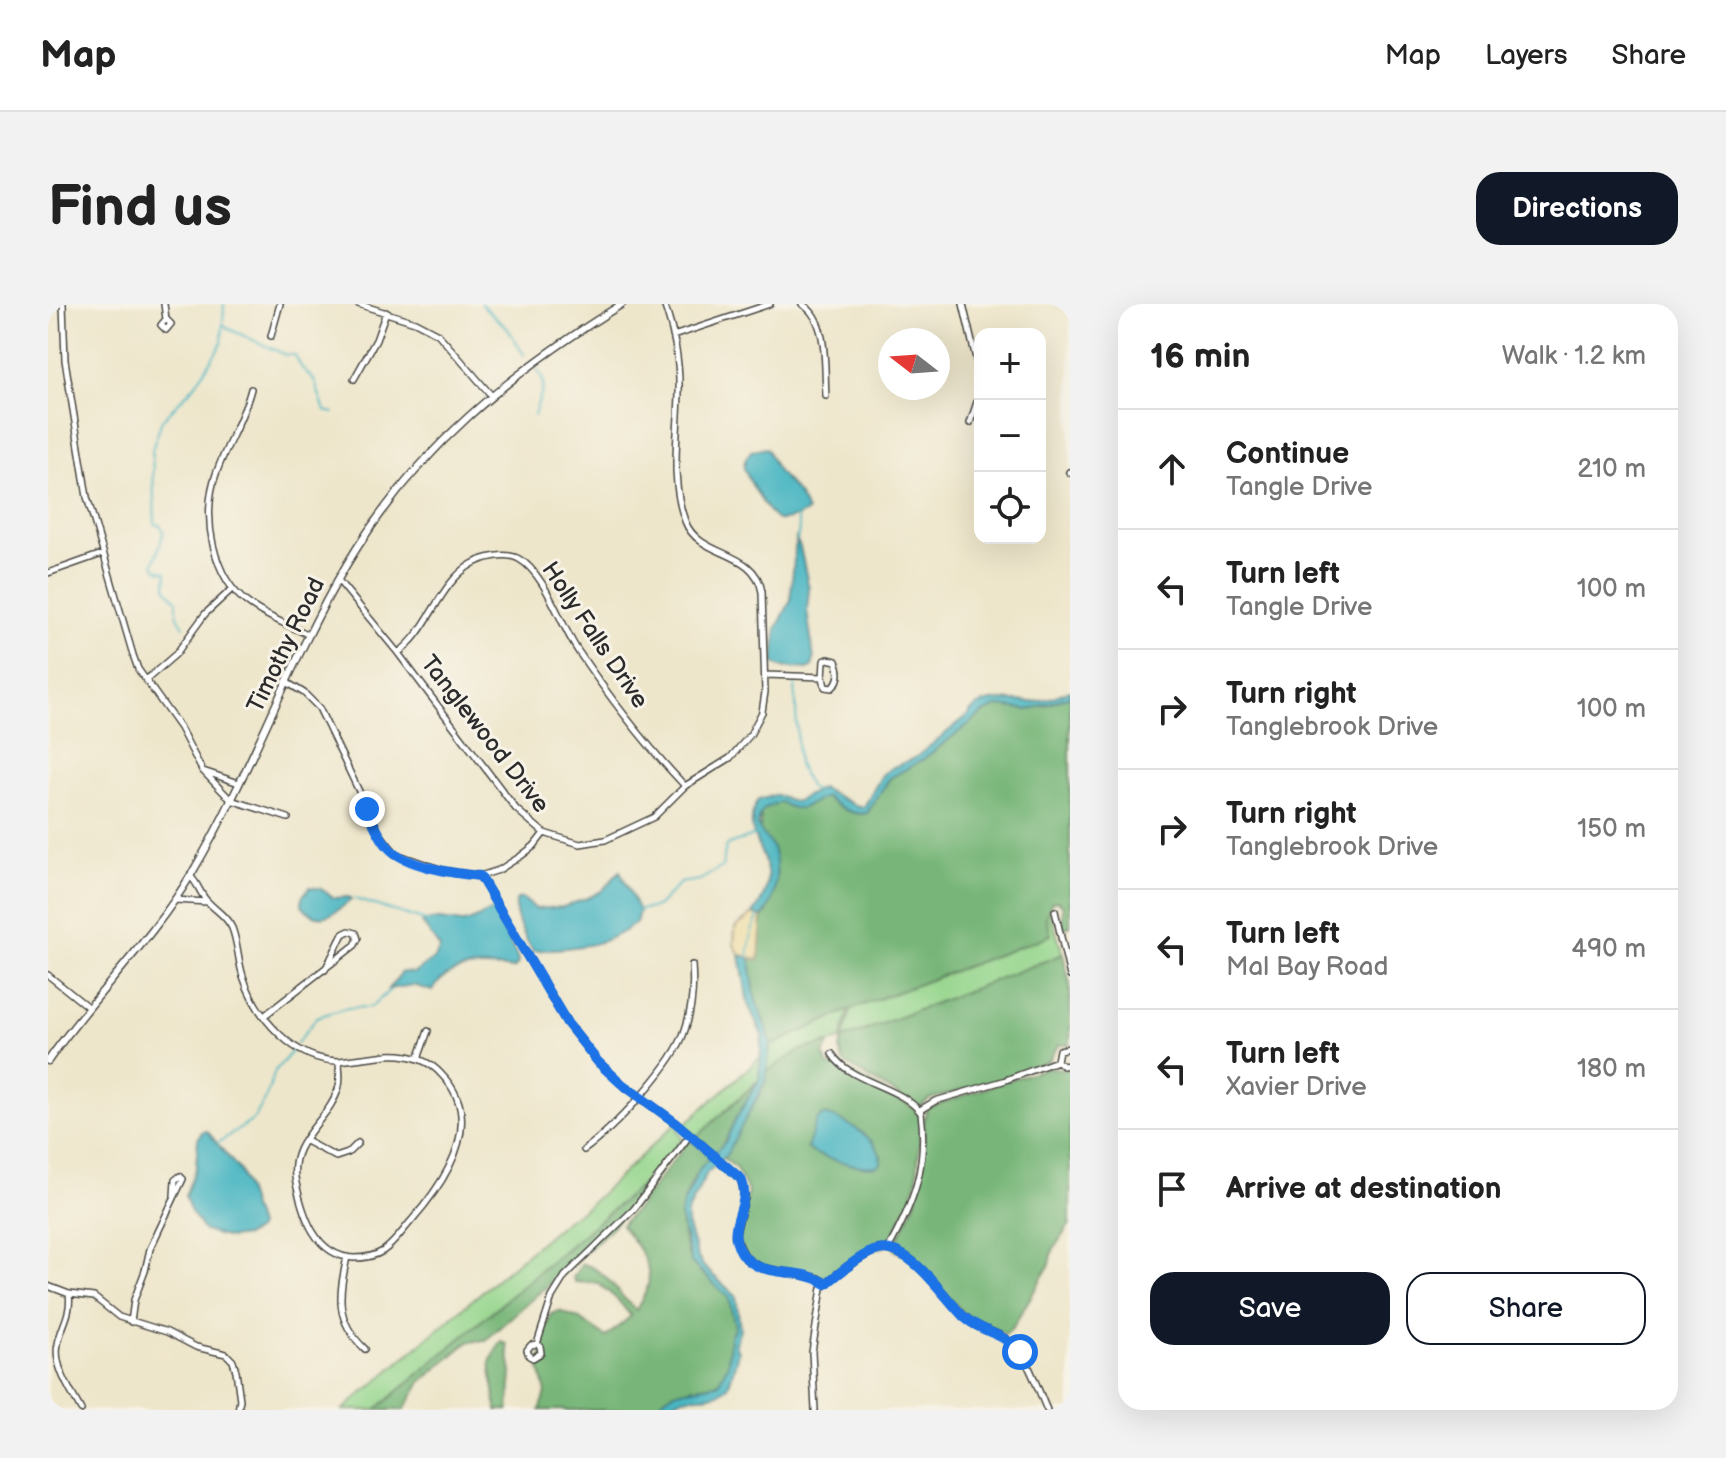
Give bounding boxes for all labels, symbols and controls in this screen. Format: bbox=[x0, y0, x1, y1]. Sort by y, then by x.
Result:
text: Map bbox=[40, 33, 116, 78]
text: Map bbox=[1385, 39, 1441, 72]
text: Layers bbox=[1485, 39, 1568, 72]
text: Share bbox=[1612, 39, 1686, 72]
button: Directions bbox=[1476, 172, 1678, 245]
text: Find us bbox=[48, 175, 232, 242]
north arrow bbox=[878, 328, 950, 400]
map controls bbox=[974, 328, 1046, 544]
button: + bbox=[974, 328, 1046, 400]
text: 16 min bbox=[1150, 336, 1250, 377]
text: Walk · 1.2 km bbox=[1502, 341, 1646, 372]
button: − bbox=[974, 400, 1046, 472]
text: Continue bbox=[1226, 436, 1349, 472]
icon: ahead bbox=[1150, 447, 1194, 491]
text: 210 m bbox=[1577, 454, 1646, 485]
button: locate bbox=[974, 472, 1046, 544]
text: Tangle Drive bbox=[1226, 472, 1372, 503]
street label: Holly Falls Drive bbox=[535, 556, 655, 714]
text: Turn left bbox=[1226, 556, 1340, 592]
icon: left bbox=[1150, 567, 1194, 611]
street label: Timothy Road bbox=[241, 573, 331, 717]
text: 100 m bbox=[1577, 574, 1646, 605]
text: Tangle Drive bbox=[1226, 592, 1372, 623]
street label: Tanglewood Drive bbox=[414, 649, 556, 819]
text: Turn right bbox=[1226, 676, 1357, 712]
icon: right bbox=[1150, 687, 1194, 731]
text: 100 m bbox=[1577, 694, 1646, 725]
text: Tanglebrook Drive bbox=[1226, 712, 1438, 743]
route end bbox=[349, 791, 385, 827]
text: Turn right bbox=[1226, 796, 1357, 832]
icon: right bbox=[1150, 807, 1194, 851]
text: 150 m bbox=[1577, 814, 1646, 845]
text: Tanglebrook Drive bbox=[1226, 832, 1438, 863]
text: Turn left bbox=[1226, 916, 1340, 952]
icon: left bbox=[1150, 927, 1194, 971]
text: 490 m bbox=[1571, 934, 1646, 965]
text: Mal Bay Road bbox=[1226, 952, 1388, 983]
text: Turn left bbox=[1226, 1036, 1340, 1072]
icon: left bbox=[1150, 1047, 1194, 1091]
text: 180 m bbox=[1577, 1054, 1646, 1085]
text: Xavier Drive bbox=[1226, 1072, 1367, 1103]
icon: arrive bbox=[1150, 1167, 1194, 1211]
text: Arrive at destination bbox=[1226, 1171, 1502, 1207]
button: Save bbox=[1150, 1272, 1390, 1345]
button: Share bbox=[1406, 1272, 1646, 1345]
route start bbox=[1002, 1334, 1038, 1370]

